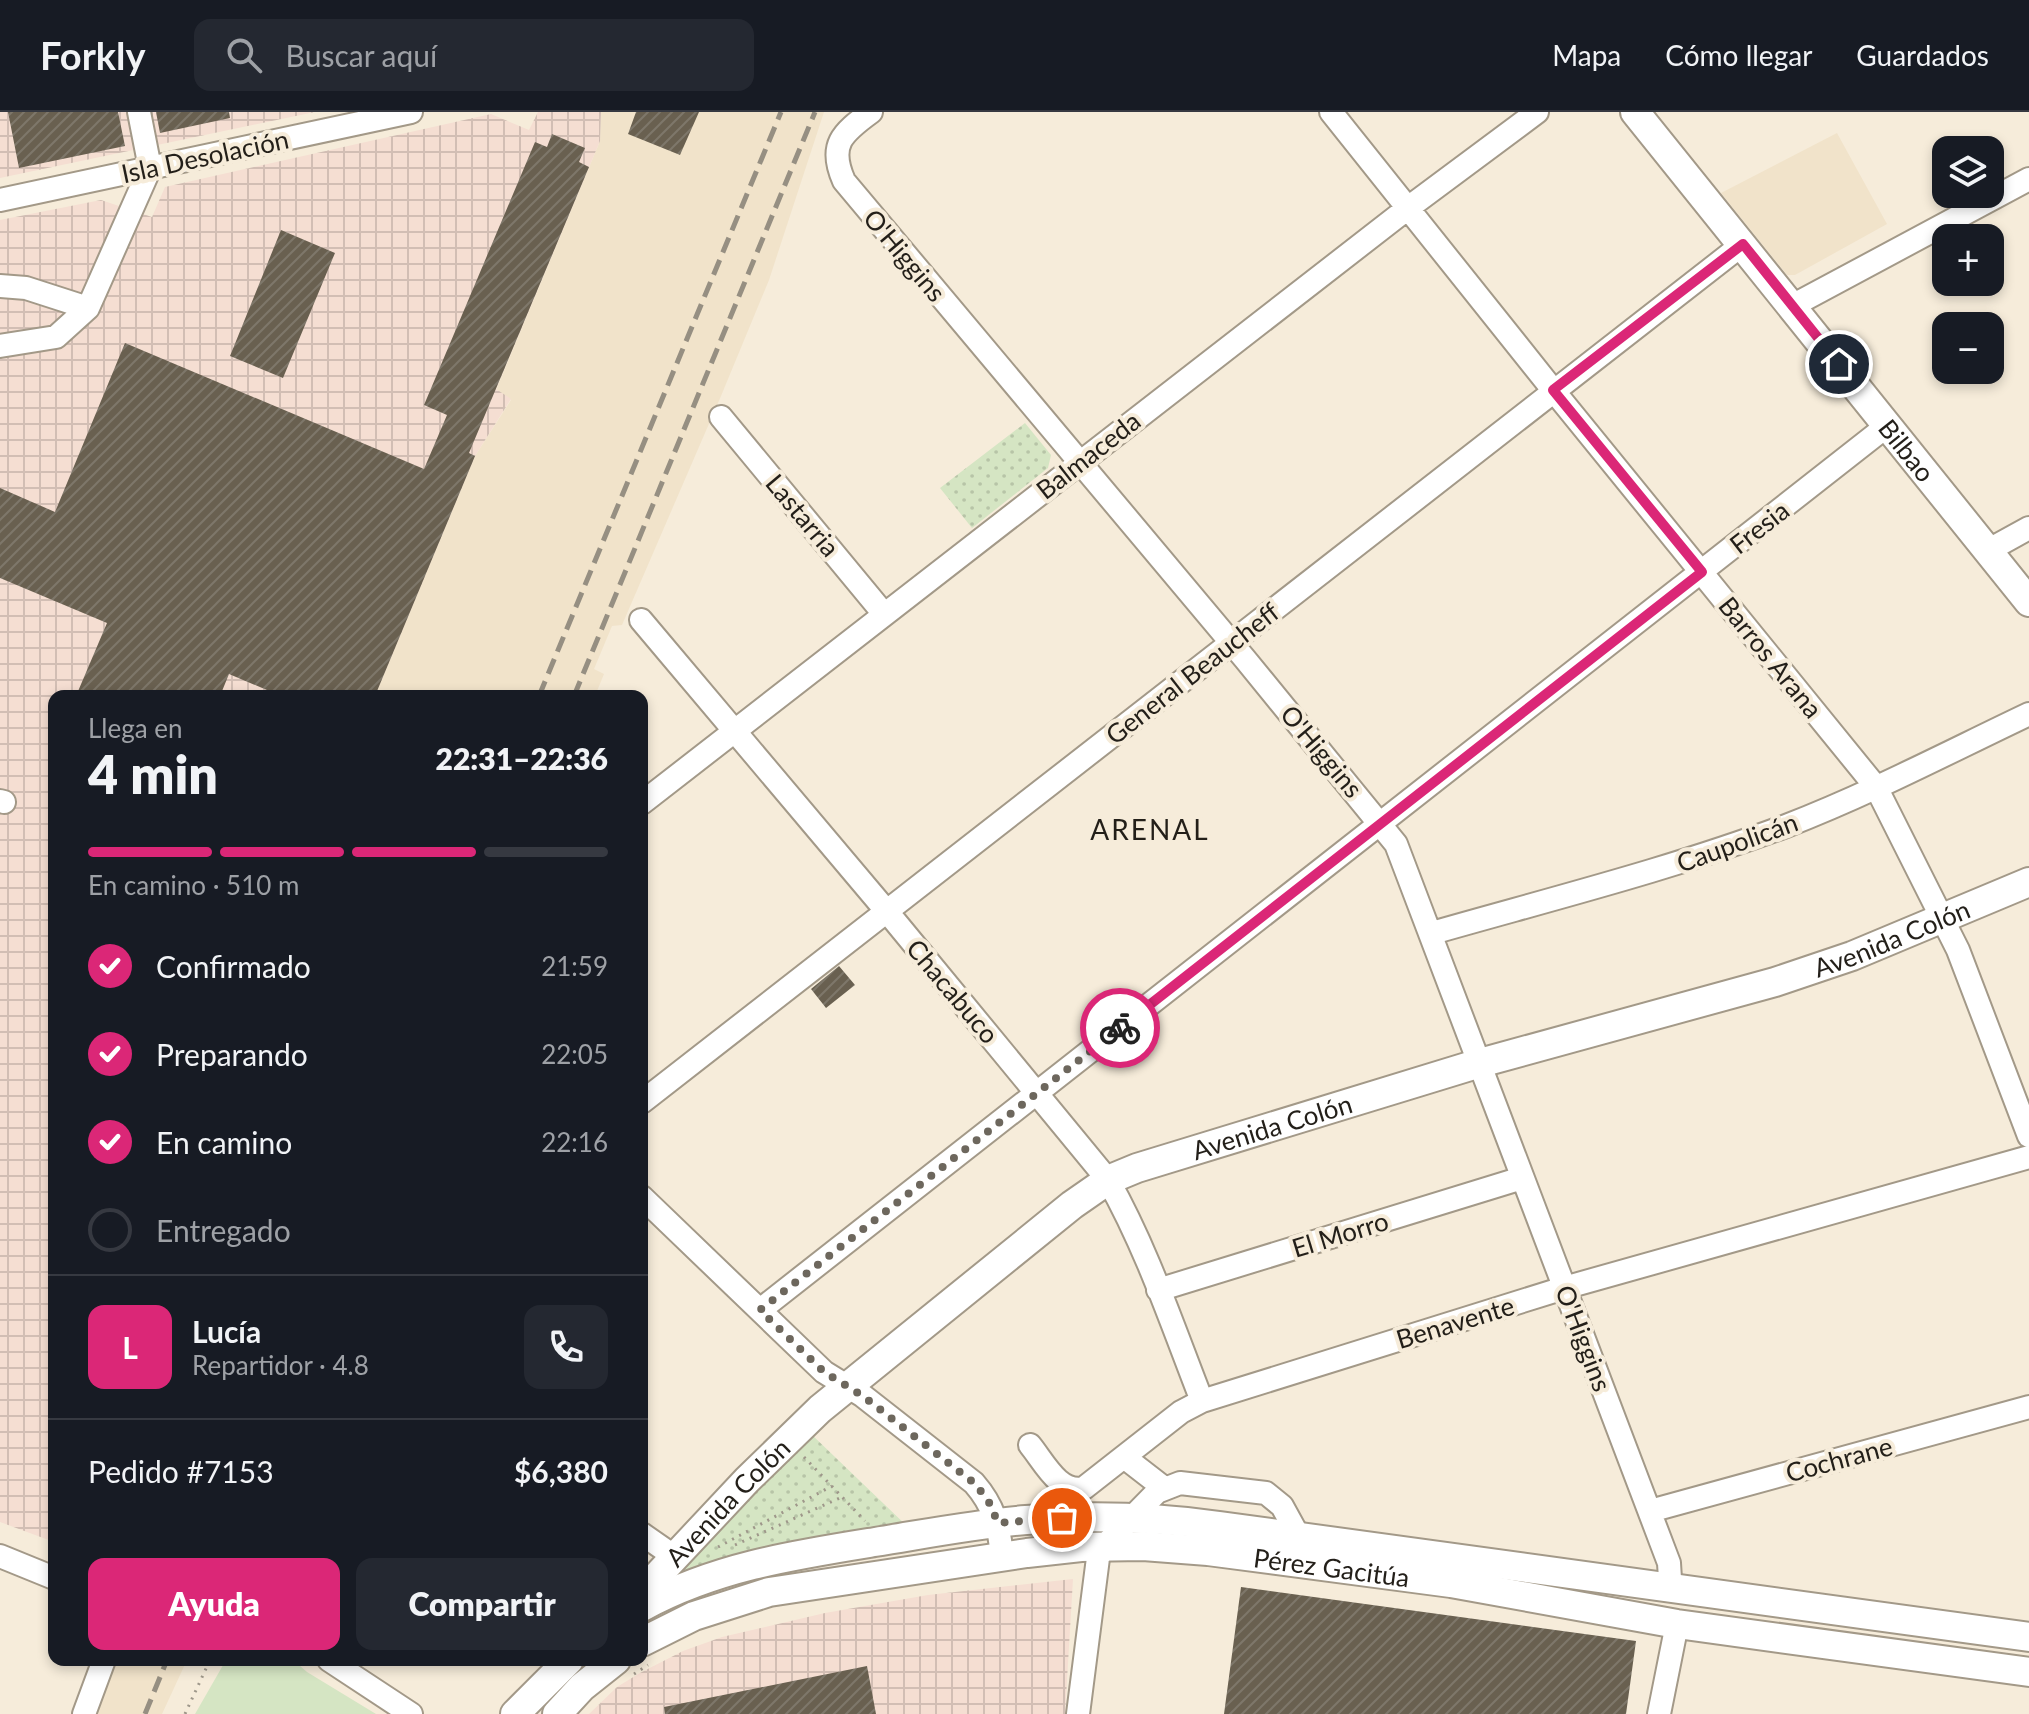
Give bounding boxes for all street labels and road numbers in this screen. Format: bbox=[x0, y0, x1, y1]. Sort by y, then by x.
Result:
street label: Isla Desolación bbox=[118, 123, 292, 189]
street label: O'Higgins bbox=[857, 202, 953, 308]
street label: Balmaceda bbox=[1030, 404, 1146, 506]
street label: Bilbao bbox=[1872, 412, 1942, 488]
street label: Lastarria bbox=[759, 467, 847, 563]
street label: Fresia bbox=[1723, 494, 1795, 560]
street label: Barros Arana bbox=[1712, 590, 1830, 724]
street label: General Beaucheff bbox=[1099, 595, 1286, 751]
street label: O'Higgins bbox=[1274, 698, 1370, 804]
street label: Caupolicán bbox=[1672, 805, 1802, 879]
street label: Avenida Colón bbox=[1809, 893, 1974, 984]
street label: Chacabuco bbox=[900, 932, 1006, 1050]
street label: Avenida Colón bbox=[1188, 1087, 1356, 1166]
street label: El Morro bbox=[1288, 1204, 1392, 1264]
street label: O'Higgins bbox=[1549, 1280, 1619, 1396]
street label: Benavente bbox=[1392, 1289, 1518, 1355]
street label: Cochrane bbox=[1782, 1429, 1896, 1489]
street label: Avenida Colón bbox=[659, 1431, 796, 1573]
street label: Pérez Gacitúa bbox=[1252, 1541, 1412, 1593]

